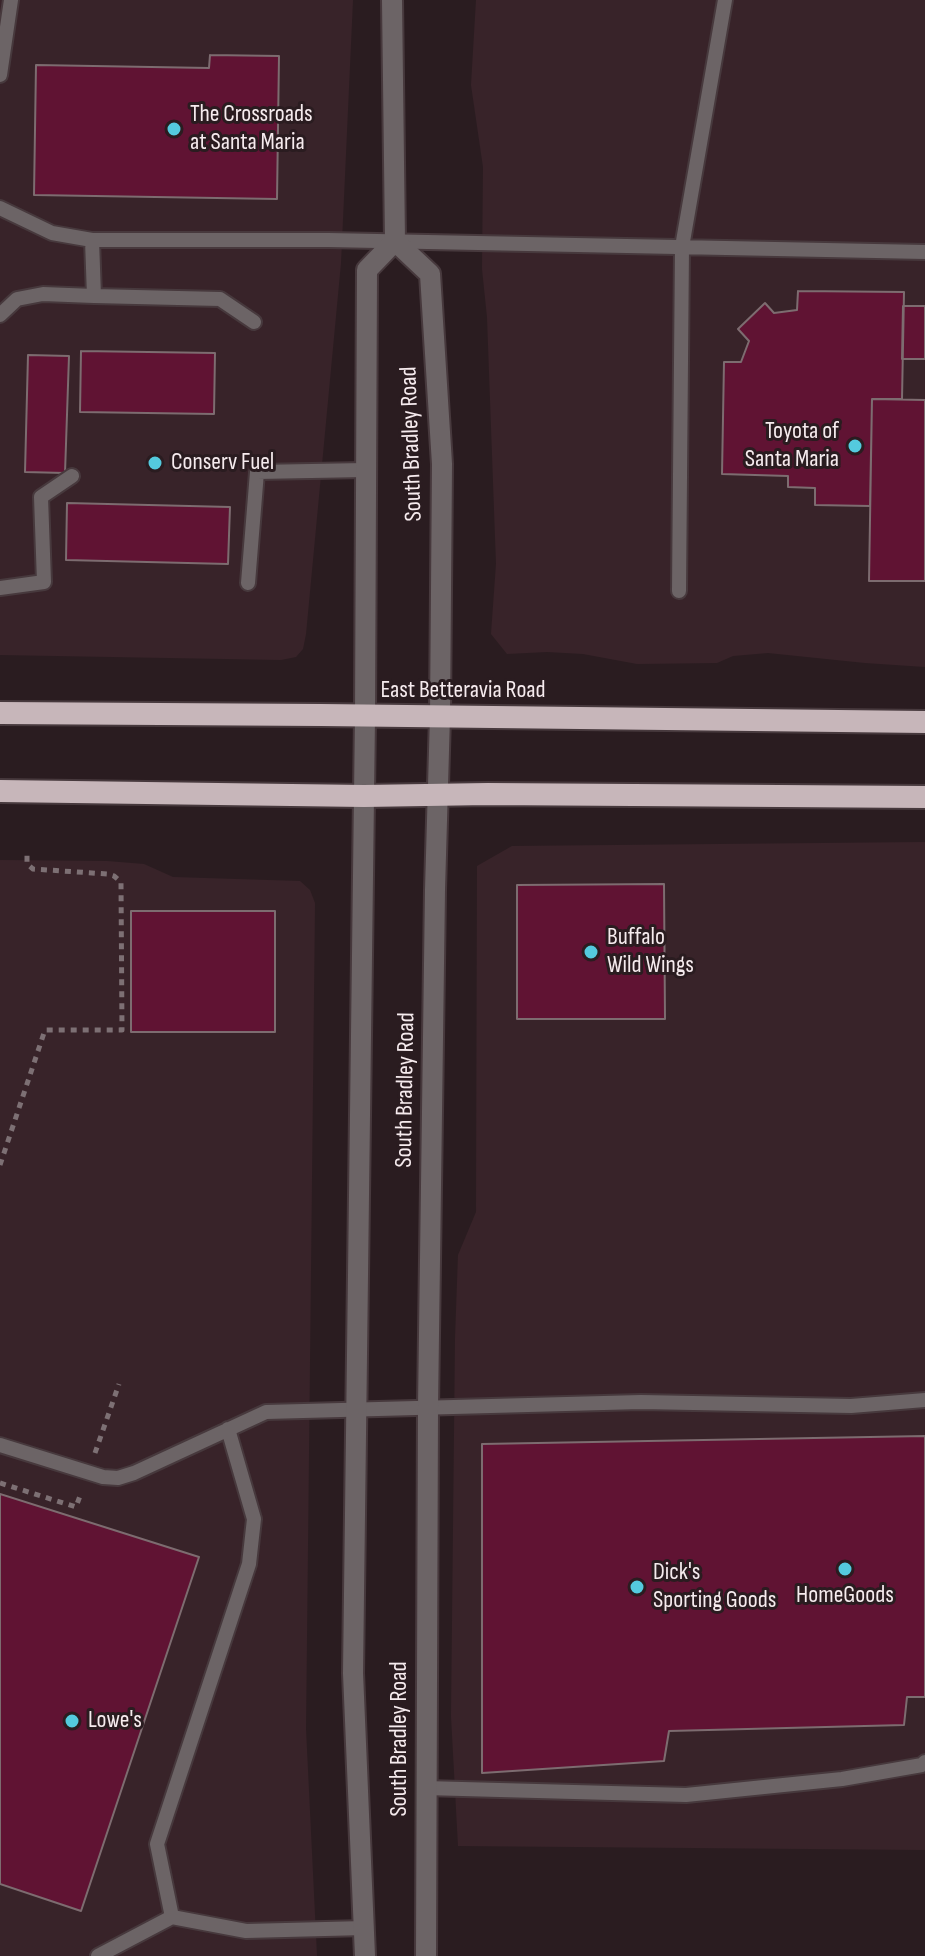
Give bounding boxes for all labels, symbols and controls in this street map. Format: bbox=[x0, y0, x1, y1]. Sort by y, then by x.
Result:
place label: The Crossroads at Santa Maria bbox=[190, 101, 313, 157]
marker: The Crossroads at Santa Maria bbox=[165, 120, 183, 138]
street label: South Bradley Road bbox=[395, 366, 429, 522]
place label: Toyota of Santa Maria bbox=[745, 418, 839, 474]
marker: Toyota of Santa Maria bbox=[846, 437, 864, 455]
place label: Conserv Fuel bbox=[171, 449, 274, 477]
marker: Conserv Fuel bbox=[146, 454, 164, 472]
street label: East Betteravia Road bbox=[380, 677, 546, 705]
place label: Buffalo Wild Wings bbox=[607, 924, 694, 980]
marker: Buffalo Wild Wings bbox=[582, 943, 600, 961]
street label: South Bradley Road bbox=[390, 1012, 422, 1168]
place label: Dick's Sporting Goods bbox=[653, 1559, 776, 1615]
marker: HomeGoods bbox=[836, 1560, 854, 1578]
marker: Dick's Sporting Goods bbox=[628, 1578, 646, 1596]
place label: HomeGoods bbox=[796, 1582, 894, 1610]
street label: South Bradley Road bbox=[386, 1661, 414, 1817]
place label: Lowe's bbox=[88, 1707, 142, 1735]
marker: Lowe's bbox=[63, 1712, 81, 1730]

